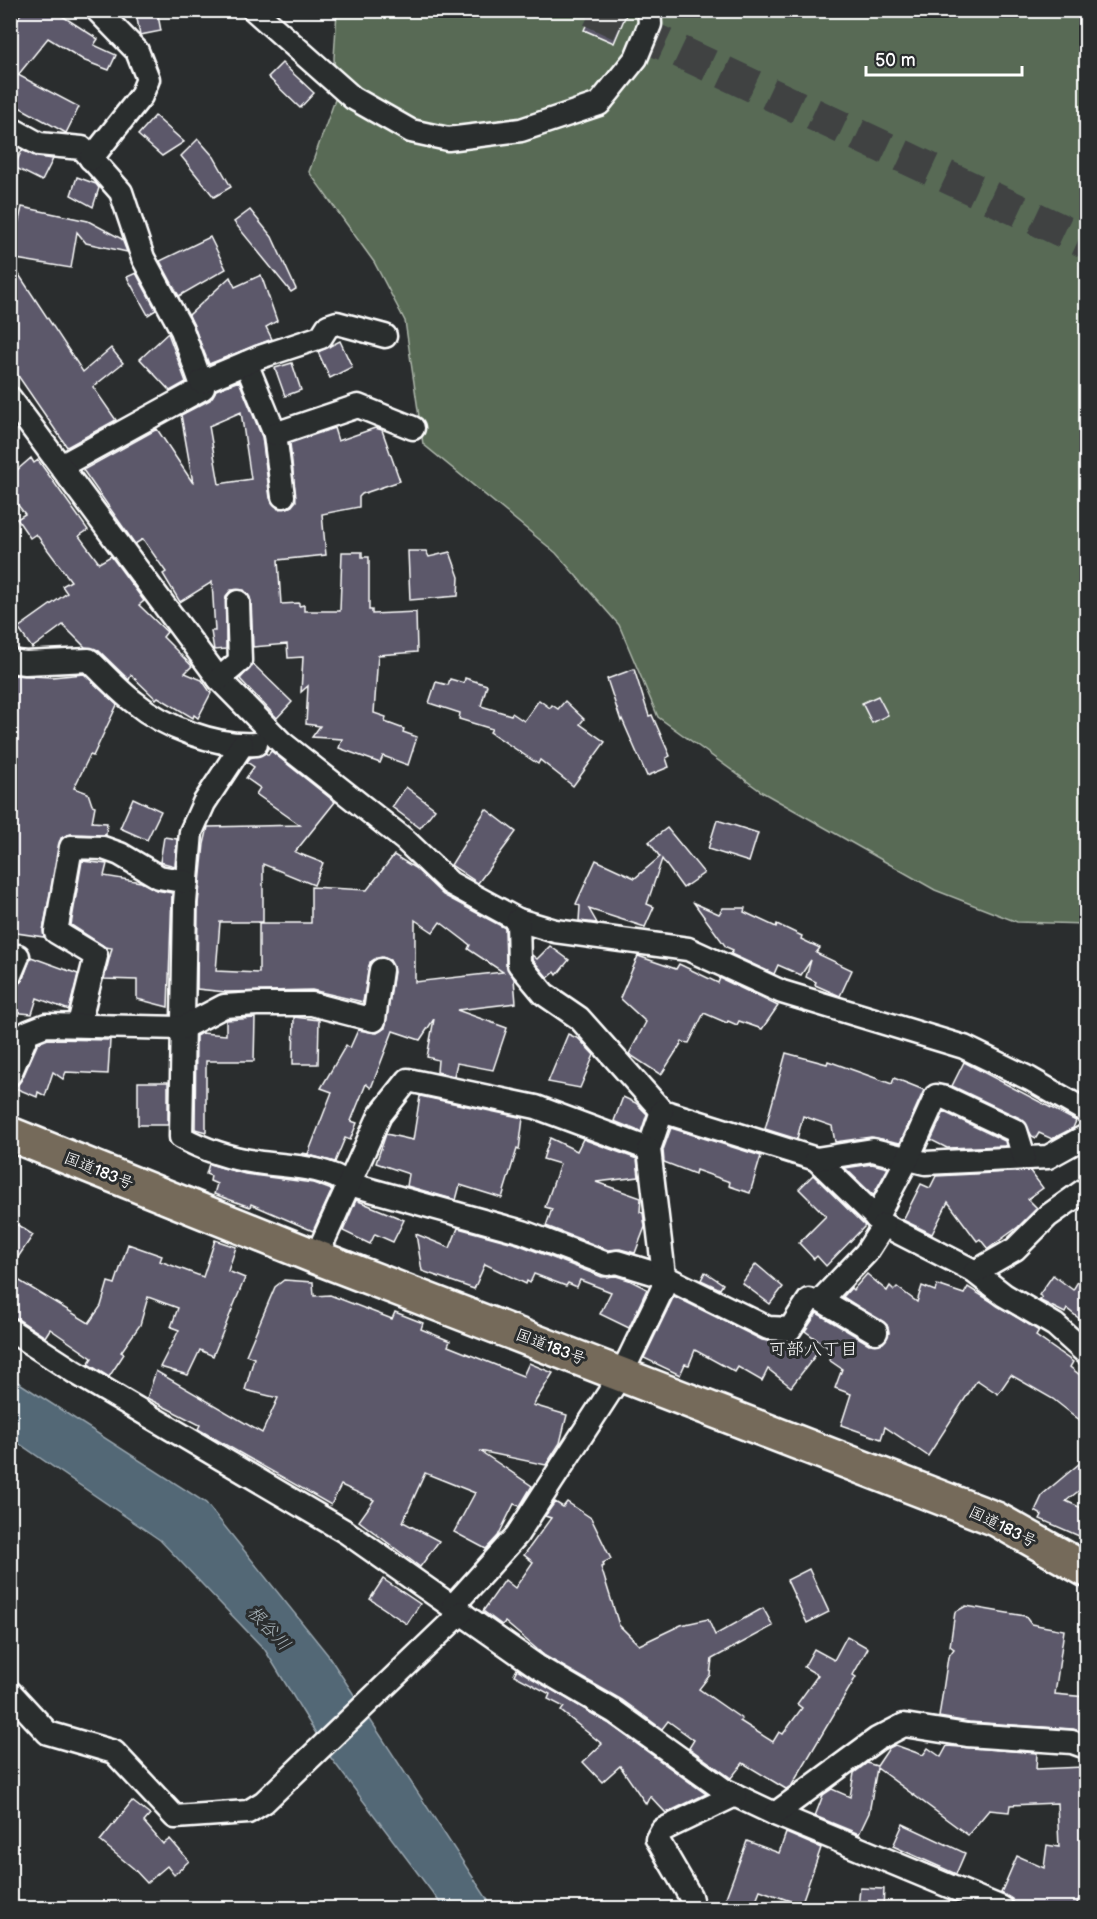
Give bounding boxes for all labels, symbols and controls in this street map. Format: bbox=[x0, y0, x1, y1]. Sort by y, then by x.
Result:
scale bar bbox=[866, 39, 1022, 77]
text: 50 m bbox=[875, 50, 916, 71]
street label: 国道183号 bbox=[61, 1149, 136, 1194]
street label: 国道183号 bbox=[513, 1325, 588, 1369]
district label: 可部八丁目 bbox=[768, 1339, 858, 1360]
street label: 国道183号 bbox=[965, 1503, 1039, 1552]
water label: 根谷川 bbox=[243, 1601, 295, 1655]

